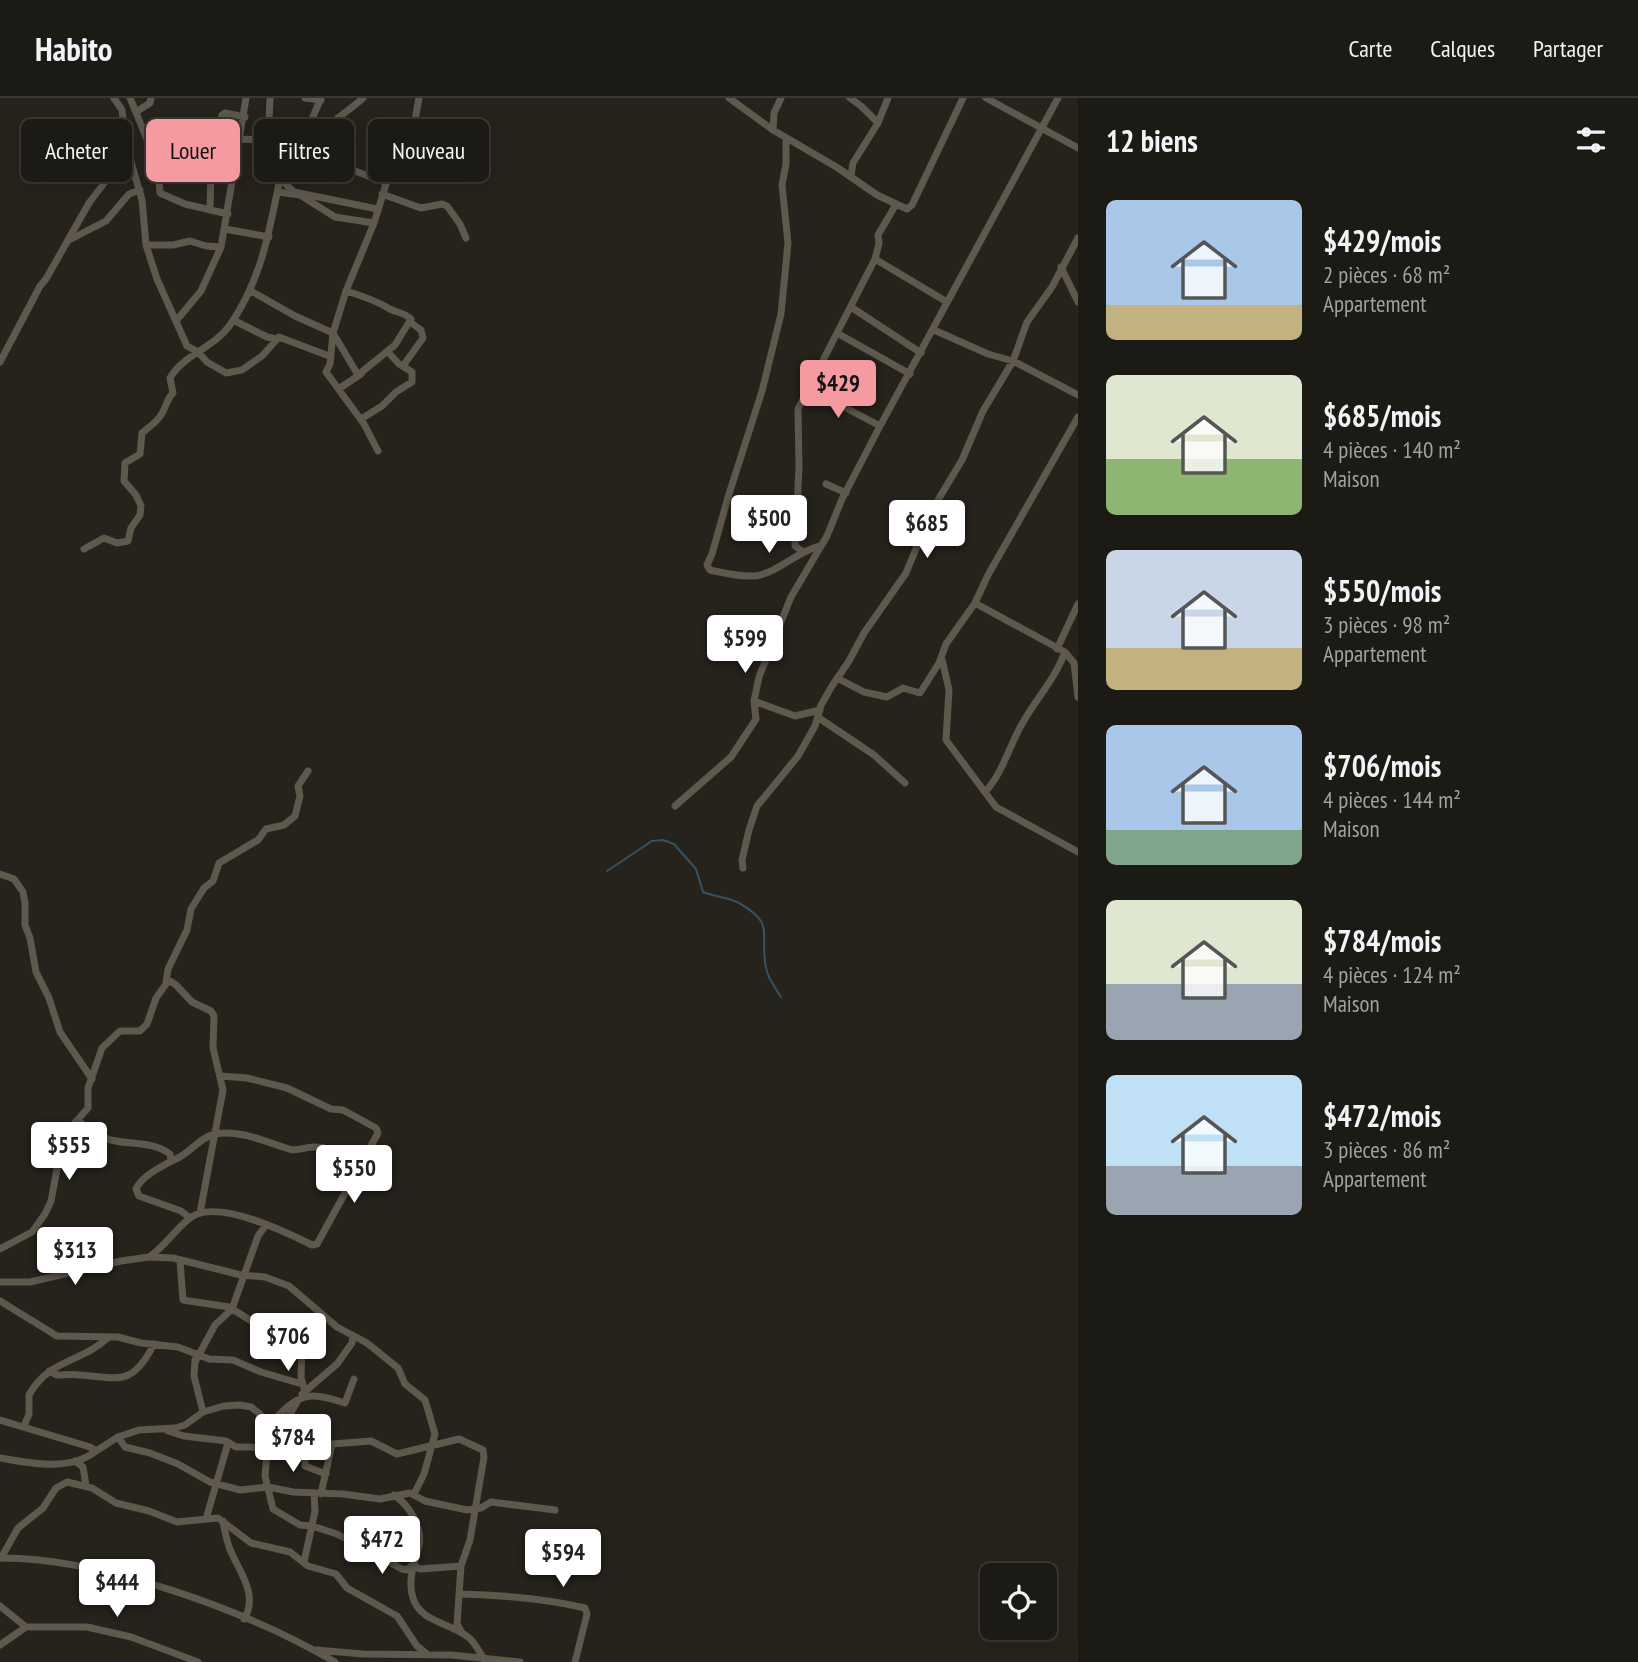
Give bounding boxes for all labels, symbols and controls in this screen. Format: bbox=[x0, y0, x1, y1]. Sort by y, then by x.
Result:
text: Habito bbox=[35, 27, 113, 70]
text: Carte bbox=[1349, 33, 1392, 64]
text: Calques bbox=[1430, 33, 1495, 64]
text: Partager bbox=[1533, 33, 1603, 64]
chip: Acheter bbox=[21, 119, 132, 182]
chip: Louer bbox=[146, 119, 240, 182]
chip: Filtres bbox=[254, 119, 354, 182]
chip: Nouveau bbox=[368, 119, 489, 182]
text: 12 biens bbox=[1106, 121, 1198, 160]
icon: filters bbox=[1572, 121, 1610, 159]
text: $429/mois bbox=[1323, 221, 1441, 260]
icon: home bbox=[1162, 228, 1246, 312]
text: 2 pièces · 68 m² bbox=[1323, 260, 1450, 289]
text: Appartement bbox=[1323, 289, 1426, 318]
pin: $429 bbox=[797, 360, 879, 420]
text: $429 bbox=[816, 368, 860, 397]
text: $685/mois bbox=[1323, 396, 1441, 435]
icon: home bbox=[1162, 403, 1246, 487]
text: 4 pièces · 140 m² bbox=[1323, 435, 1461, 464]
text: Maison bbox=[1323, 464, 1380, 493]
pin: $500 bbox=[728, 496, 810, 555]
pin: $685 bbox=[886, 500, 968, 560]
text: $500 bbox=[747, 503, 791, 532]
text: $685 bbox=[905, 508, 949, 537]
text: $550/mois bbox=[1323, 571, 1441, 610]
icon: home bbox=[1162, 578, 1246, 662]
text: 3 pièces · 98 m² bbox=[1323, 610, 1450, 639]
pin: $599 bbox=[704, 616, 786, 675]
text: $599 bbox=[723, 623, 767, 652]
text: Appartement bbox=[1323, 639, 1426, 668]
text: $706/mois bbox=[1323, 746, 1441, 785]
icon: home bbox=[1162, 753, 1246, 837]
text: 4 pièces · 144 m² bbox=[1323, 785, 1461, 814]
text: Maison bbox=[1323, 814, 1380, 843]
text: $784/mois bbox=[1323, 921, 1441, 960]
icon: home bbox=[1162, 928, 1246, 1012]
text: 4 pièces · 124 m² bbox=[1323, 960, 1461, 989]
text: Maison bbox=[1323, 989, 1380, 1018]
text: $472/mois bbox=[1323, 1096, 1441, 1135]
icon: home bbox=[1162, 1103, 1246, 1187]
pin: $555 bbox=[28, 1122, 110, 1182]
text: $555 bbox=[47, 1130, 91, 1159]
text: 3 pièces · 86 m² bbox=[1323, 1135, 1450, 1164]
pin: $550 bbox=[313, 1146, 395, 1205]
text: $550 bbox=[332, 1153, 376, 1182]
text: Appartement bbox=[1323, 1164, 1426, 1193]
pin: $313 bbox=[34, 1228, 116, 1287]
text: $313 bbox=[53, 1235, 97, 1264]
pin: $706 bbox=[247, 1314, 329, 1373]
text: $706 bbox=[266, 1321, 310, 1350]
pin: $784 bbox=[252, 1414, 334, 1474]
text: $784 bbox=[271, 1422, 315, 1451]
pin: $472 bbox=[341, 1516, 423, 1576]
text: $472 bbox=[360, 1524, 404, 1553]
pin: $594 bbox=[522, 1530, 604, 1589]
text: $594 bbox=[541, 1537, 585, 1566]
pin: $444 bbox=[76, 1560, 158, 1619]
map controls bbox=[980, 1563, 1057, 1640]
button: locate bbox=[980, 1563, 1057, 1640]
text: $444 bbox=[95, 1567, 139, 1596]

